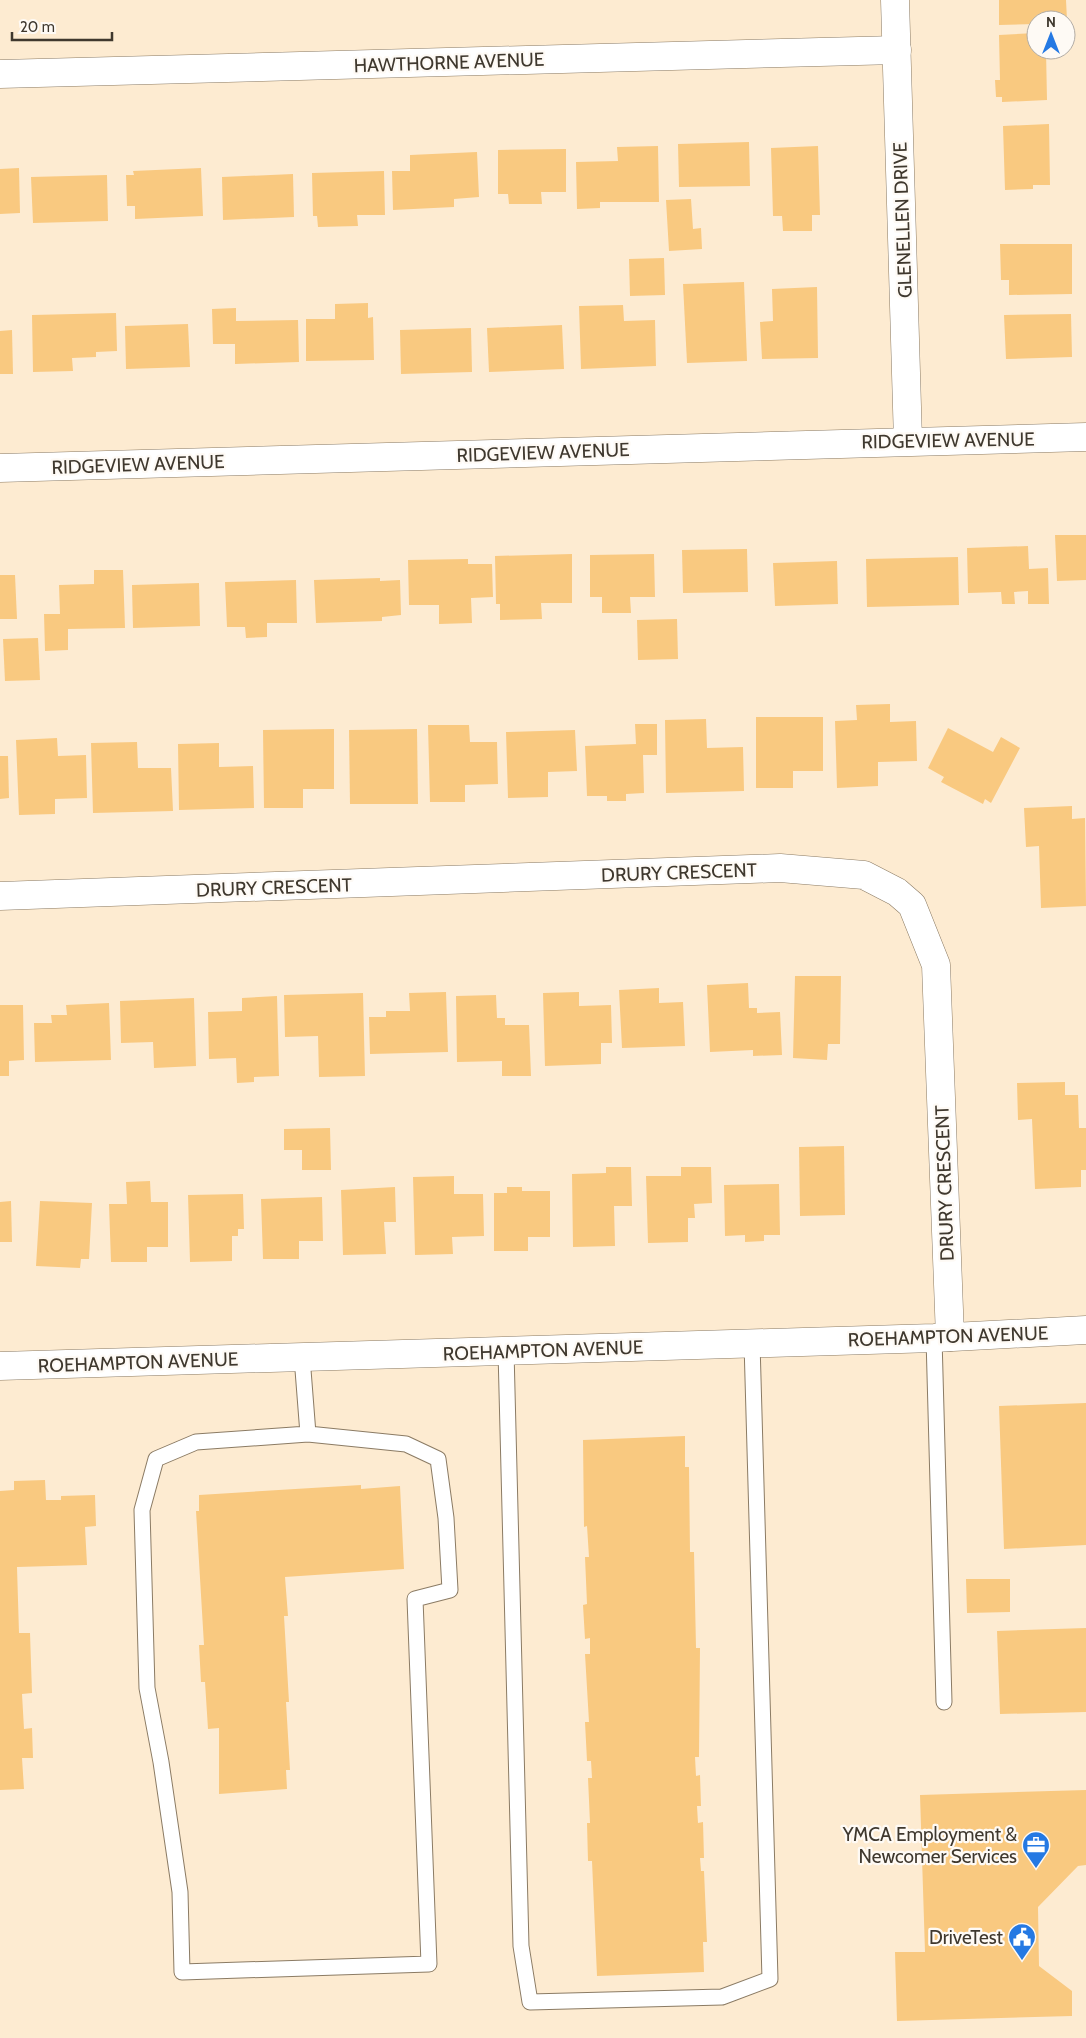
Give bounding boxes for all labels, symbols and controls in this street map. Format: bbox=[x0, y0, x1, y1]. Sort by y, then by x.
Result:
scale bar bbox=[12, 10, 112, 42]
north arrow bbox=[1026, 10, 1076, 60]
text: N bbox=[1046, 13, 1056, 31]
text: 20 m bbox=[20, 18, 55, 36]
street label: HAWTHORNE AVENUE bbox=[353, 48, 545, 77]
street label: GLENELLEN DRIVE bbox=[888, 142, 917, 298]
street label: RIDGEVIEW AVENUE bbox=[861, 427, 1035, 454]
street label: RIDGEVIEW AVENUE bbox=[456, 438, 630, 467]
street label: RIDGEVIEW AVENUE bbox=[51, 450, 225, 479]
street label: DRURY CRESCENT bbox=[601, 858, 757, 887]
street label: DRURY CRESCENT bbox=[196, 873, 352, 902]
street label: DRURY CRESCENT bbox=[930, 1105, 959, 1261]
street label: ROEHAMPTON AVENUE bbox=[847, 1322, 1049, 1351]
street label: ROEHAMPTON AVENUE bbox=[442, 1336, 644, 1365]
street label: ROEHAMPTON AVENUE bbox=[37, 1348, 239, 1377]
place label: YMCA Employment & Newcomer Services bbox=[842, 1823, 1017, 1868]
office icon: YMCA Employment & Newcomer Services bbox=[1021, 1830, 1051, 1869]
public building icon: DriveTest bbox=[1007, 1922, 1037, 1961]
place label: DriveTest bbox=[929, 1926, 1004, 1949]

